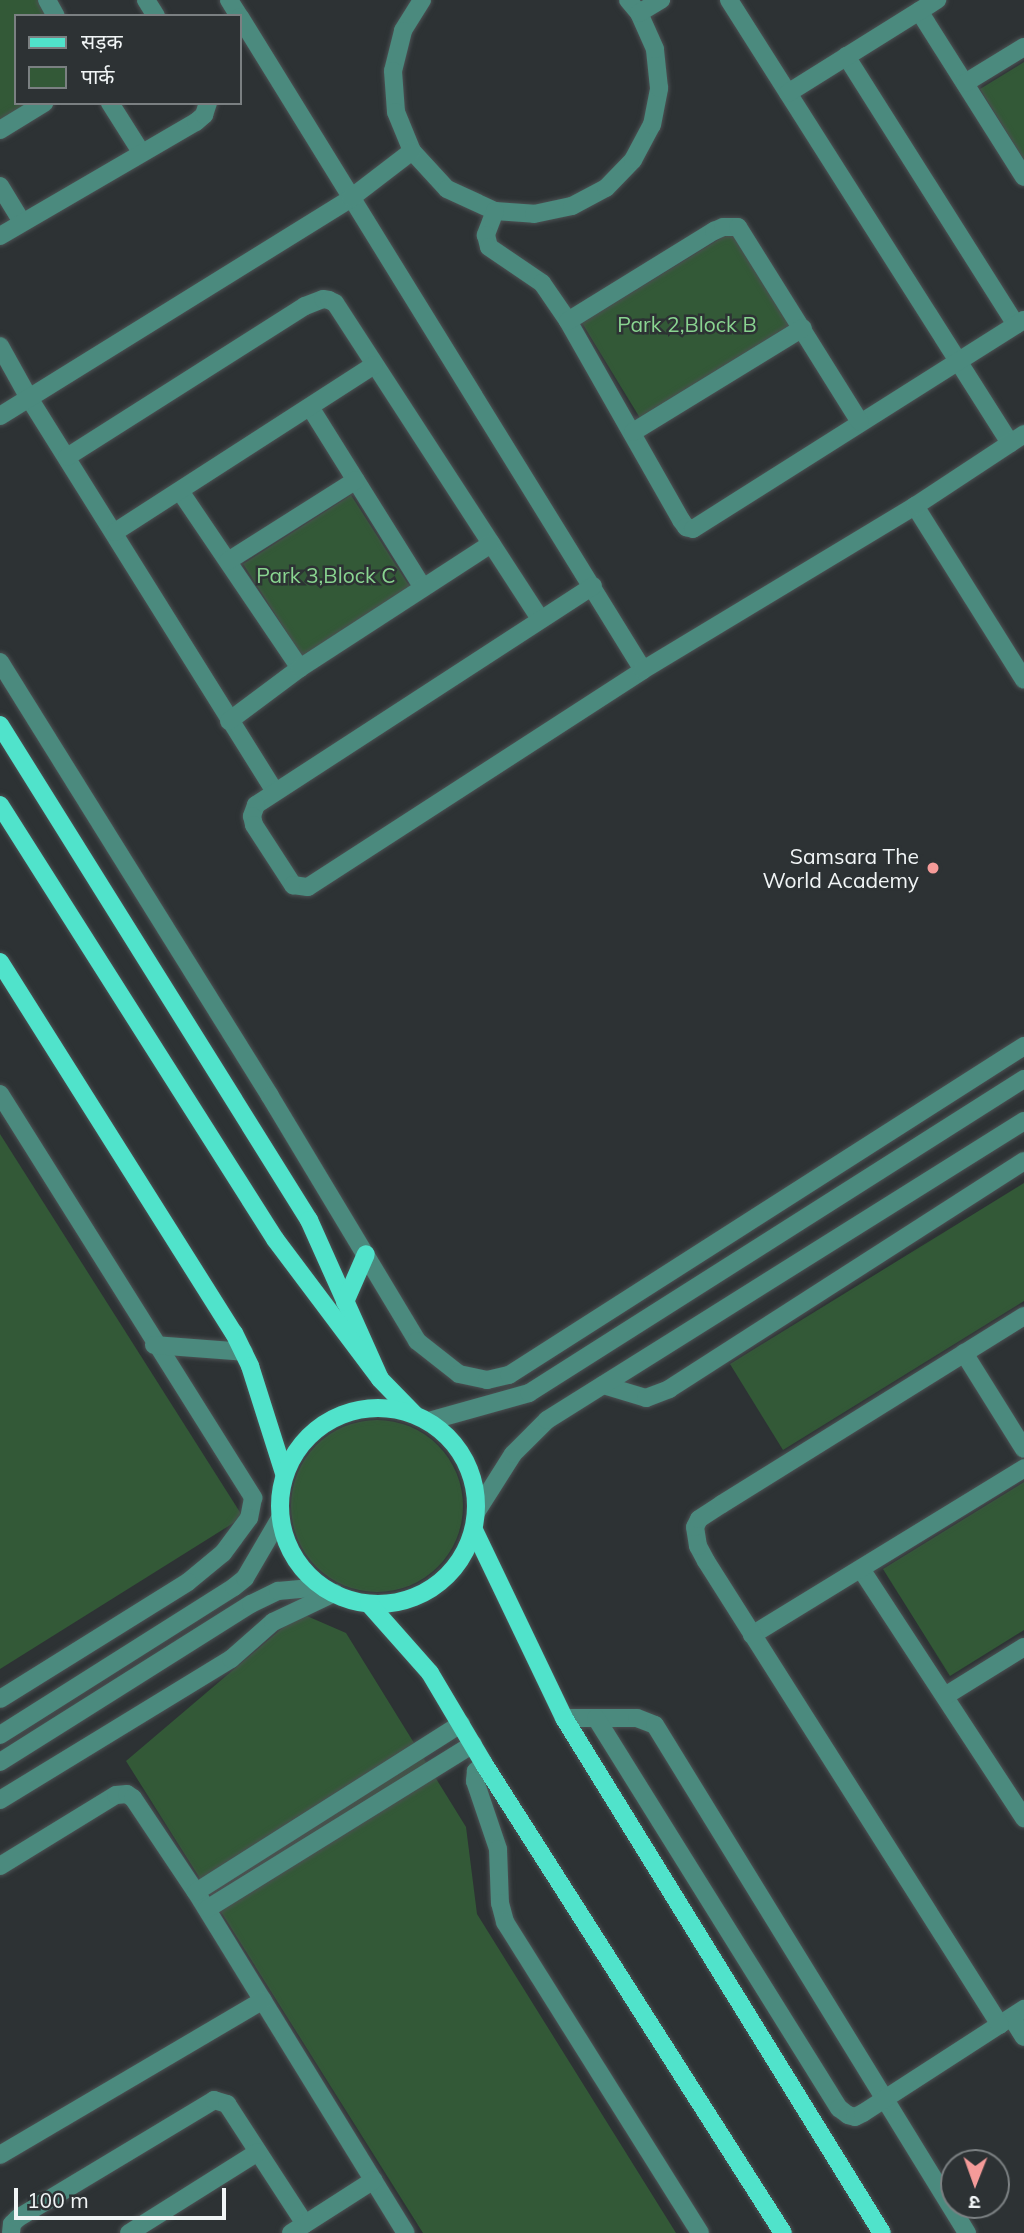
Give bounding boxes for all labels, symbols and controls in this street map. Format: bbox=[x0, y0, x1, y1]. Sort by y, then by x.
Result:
legend bbox=[14, 14, 242, 105]
text: सड़क bbox=[81, 28, 123, 54]
text: पार्क bbox=[81, 63, 115, 89]
park label: Park 2,Block B bbox=[617, 311, 757, 337]
park label: Park 3,Block C bbox=[256, 562, 396, 588]
place label: Samsara The World Academy bbox=[762, 843, 919, 893]
marker: Samsara The World Academy bbox=[925, 860, 941, 876]
north arrow bbox=[940, 2149, 1010, 2219]
scale bar bbox=[18, 2174, 229, 2218]
text: 100 m bbox=[27, 2187, 89, 2213]
text: उ bbox=[969, 2191, 980, 2215]

